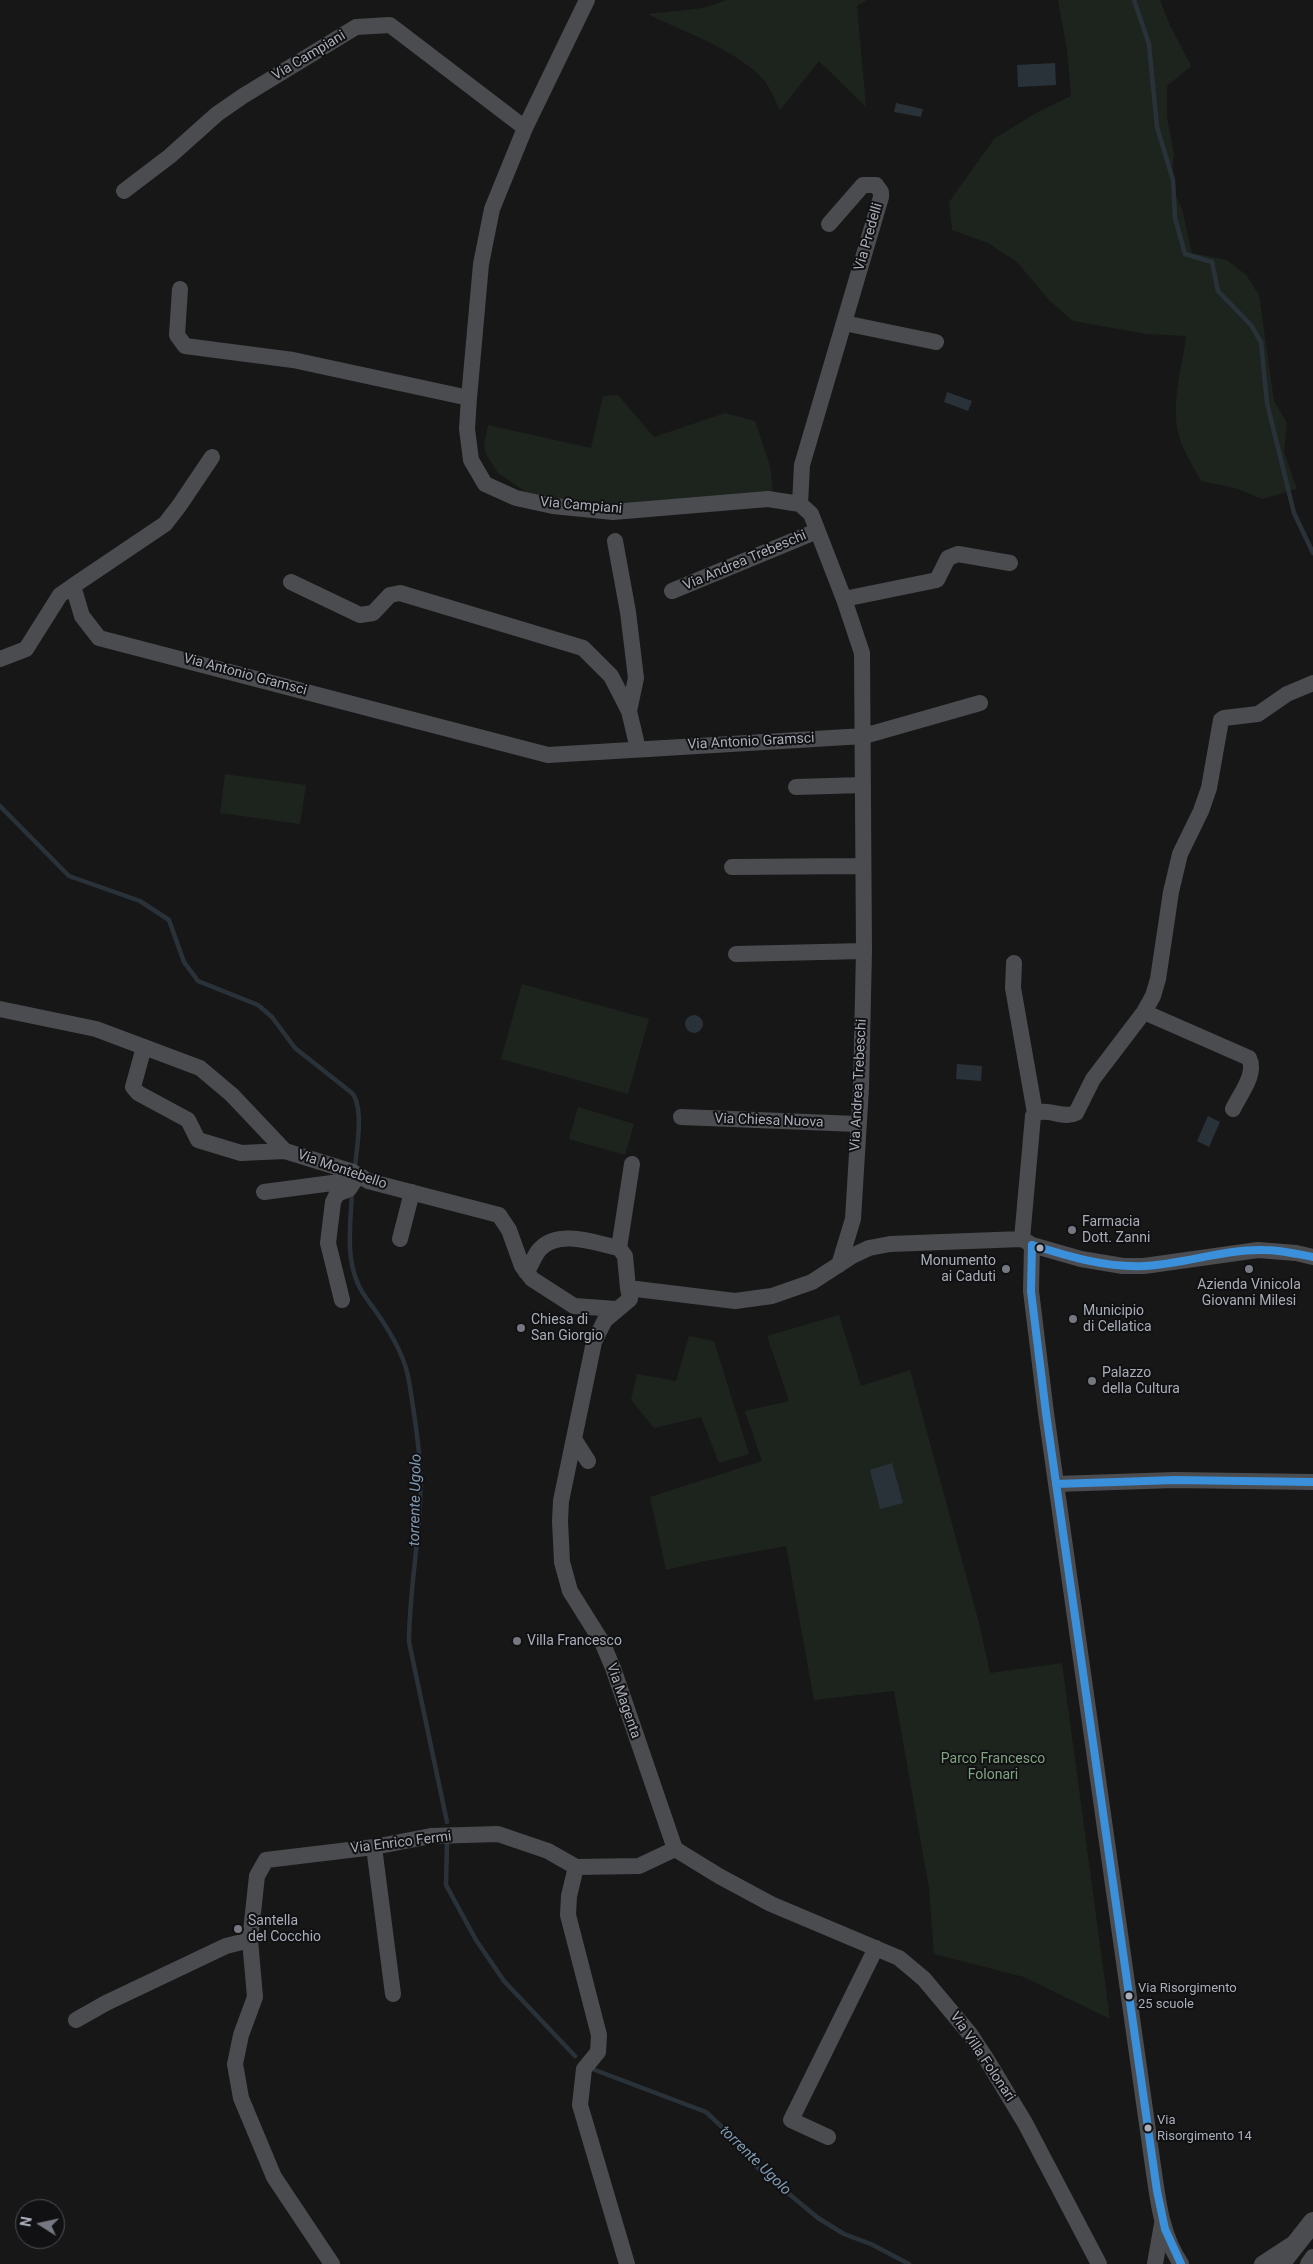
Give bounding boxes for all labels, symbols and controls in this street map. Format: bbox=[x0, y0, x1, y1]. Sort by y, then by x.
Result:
street label: Via Campiani bbox=[269, 28, 349, 84]
street label: Via Predelli bbox=[851, 201, 887, 273]
street label: Via Campiani bbox=[539, 494, 623, 518]
street label: Via Andrea Trebeschi bbox=[681, 527, 809, 595]
street label: Via Antonio Gramsci bbox=[181, 650, 309, 700]
street label: Via Antonio Gramsci bbox=[687, 730, 815, 754]
street label: Via Andrea Trebeschi bbox=[847, 1019, 871, 1151]
street label: Via Chiesa Nuova bbox=[714, 1111, 824, 1131]
street label: Via Montebello bbox=[295, 1147, 389, 1193]
place label: Farmacia Dott. Zanni bbox=[1082, 1214, 1150, 1246]
marker: Farmacia Dott. Zanni bbox=[1066, 1224, 1078, 1236]
unlabelled marker bbox=[1035, 1243, 1045, 1253]
place label: Monumento ai Caduti bbox=[920, 1253, 996, 1285]
marker: Monumento ai Caduti bbox=[1000, 1263, 1012, 1275]
marker: Azienda Vinicola Giovanni Milesi bbox=[1243, 1263, 1255, 1275]
place label: Azienda Vinicola Giovanni Milesi bbox=[1197, 1277, 1301, 1310]
place label: Municipio di Cellatica bbox=[1083, 1303, 1152, 1335]
place label: Chiesa di San Giorgio bbox=[531, 1312, 603, 1344]
marker: Municipio di Cellatica bbox=[1067, 1313, 1079, 1325]
marker: Chiesa di San Giorgio bbox=[515, 1322, 527, 1334]
place label: Palazzo della Cultura bbox=[1102, 1365, 1180, 1398]
marker: Palazzo della Cultura bbox=[1086, 1375, 1098, 1387]
water label: torrente Ugolo bbox=[406, 1454, 426, 1546]
place label: Villa Francesco bbox=[527, 1633, 622, 1649]
marker: Villa Francesco bbox=[511, 1635, 523, 1647]
street label: Via Magenta bbox=[602, 1661, 644, 1741]
park label: Parco Francesco Folonari bbox=[941, 1751, 1045, 1784]
street label: Via Enrico Fermi bbox=[350, 1828, 452, 1858]
place label: Santella del Cocchio bbox=[248, 1913, 321, 1945]
marker: Santella del Cocchio bbox=[232, 1923, 244, 1935]
place label: Via Risorgimento 25 scuole bbox=[1138, 1981, 1237, 2012]
marker: Via Risorgimento 25 scuole bbox=[1124, 1991, 1134, 2001]
street label: Via Villa Folonari bbox=[946, 2009, 1018, 2105]
place label: Via Risorgimento 14 bbox=[1157, 2113, 1252, 2144]
water label: torrente Ugolo bbox=[716, 2122, 794, 2200]
marker: Via Risorgimento 14 bbox=[1143, 2123, 1153, 2133]
north arrow bbox=[15, 2199, 65, 2249]
text: N bbox=[17, 2215, 35, 2228]

